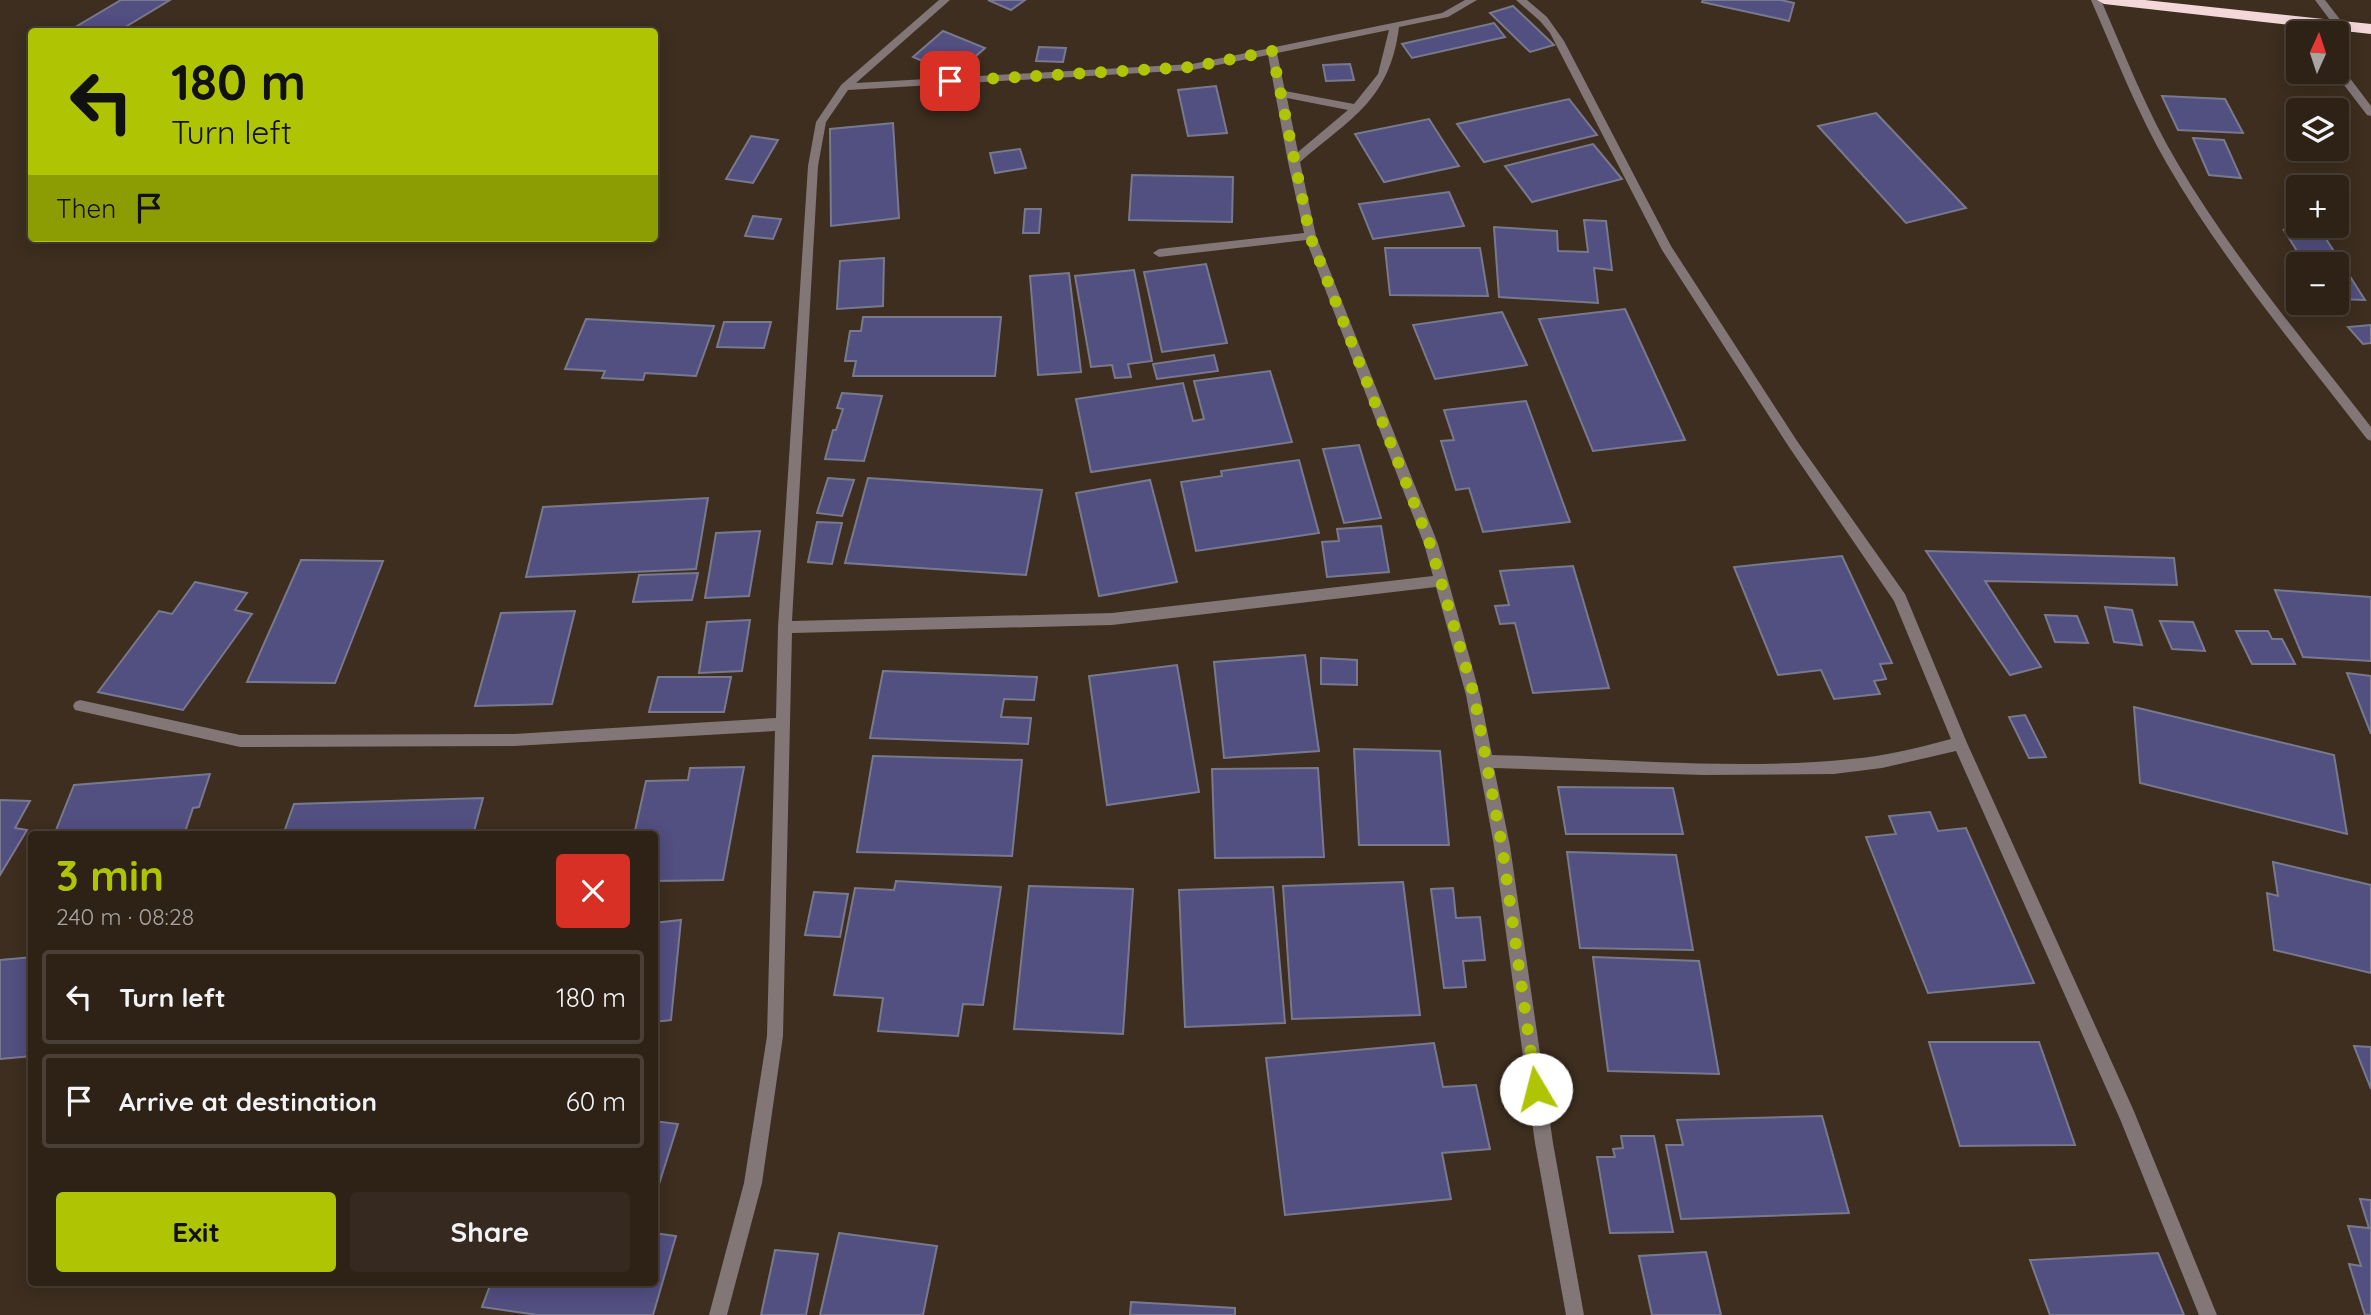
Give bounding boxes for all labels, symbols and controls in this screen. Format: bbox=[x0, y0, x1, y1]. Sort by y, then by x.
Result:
north arrow bbox=[2286, 21, 2348, 84]
map controls bbox=[2286, 21, 2349, 315]
text: 180 m bbox=[171, 51, 306, 112]
pin bbox=[920, 51, 980, 111]
icon: left bbox=[56, 56, 147, 147]
icon: arrive bbox=[931, 62, 969, 100]
button: layers bbox=[2286, 98, 2349, 161]
text: Turn left bbox=[171, 112, 292, 152]
button: + bbox=[2286, 175, 2349, 238]
icon: arrive bbox=[130, 189, 168, 227]
text: Then bbox=[56, 192, 116, 225]
button: − bbox=[2286, 252, 2349, 315]
text: 3 min bbox=[56, 849, 164, 902]
button: close bbox=[556, 854, 630, 928]
text: 240 m · 08:28 bbox=[56, 902, 194, 931]
icon: left bbox=[60, 978, 98, 1016]
text: Turn left bbox=[119, 981, 226, 1014]
text: 180 m bbox=[556, 981, 626, 1014]
position arrow bbox=[1499, 1052, 1573, 1126]
icon: arrive bbox=[60, 1082, 98, 1120]
text: Arrive at destination bbox=[119, 1085, 377, 1118]
text: 60 m bbox=[566, 1085, 626, 1118]
button: Exit bbox=[56, 1192, 336, 1272]
button: Share bbox=[350, 1192, 630, 1272]

